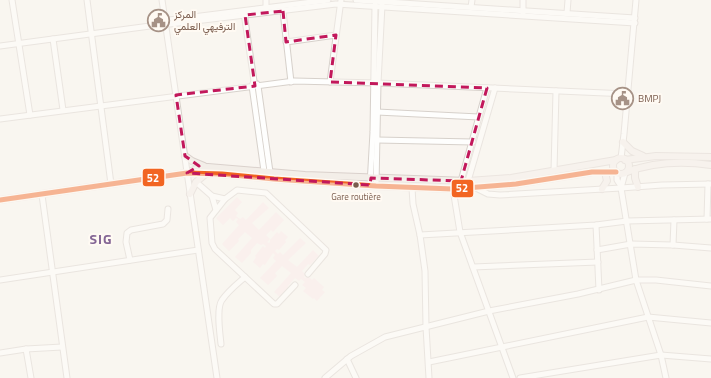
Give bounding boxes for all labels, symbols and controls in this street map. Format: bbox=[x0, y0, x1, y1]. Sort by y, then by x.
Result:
public building icon: المركز الترفيهي العلمي bbox=[146, 7, 172, 33]
place label: المركز الترفيهي العلمي bbox=[173, 7, 235, 35]
public building icon: BMPJ bbox=[609, 85, 635, 111]
place label: BMPJ bbox=[638, 91, 661, 106]
line badge: 52 bbox=[142, 168, 165, 187]
text: 52 bbox=[147, 170, 159, 186]
line badge: 52 bbox=[451, 179, 474, 198]
marker: Gare routière bbox=[351, 180, 361, 190]
text: 52 bbox=[456, 180, 468, 196]
place label: Gare routière bbox=[331, 190, 381, 203]
district label: SIG bbox=[89, 228, 113, 249]

